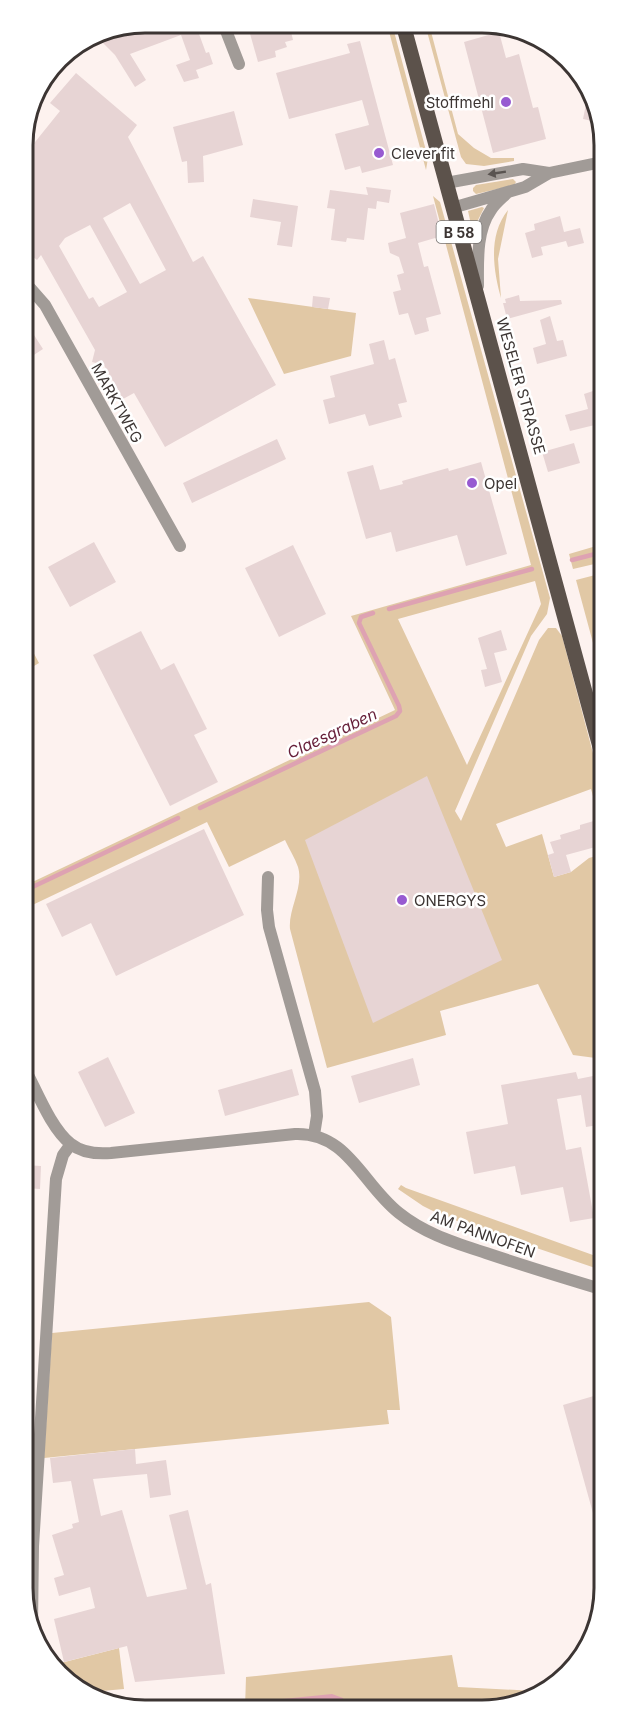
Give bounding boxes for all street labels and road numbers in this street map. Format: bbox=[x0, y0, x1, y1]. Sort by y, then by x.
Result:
road number: B 58 bbox=[436, 221, 482, 243]
street label: WESELER STRASSE bbox=[492, 315, 550, 457]
street label: MARKTWEG bbox=[87, 360, 147, 446]
street label: AM PANNOFEN bbox=[428, 1206, 538, 1262]

